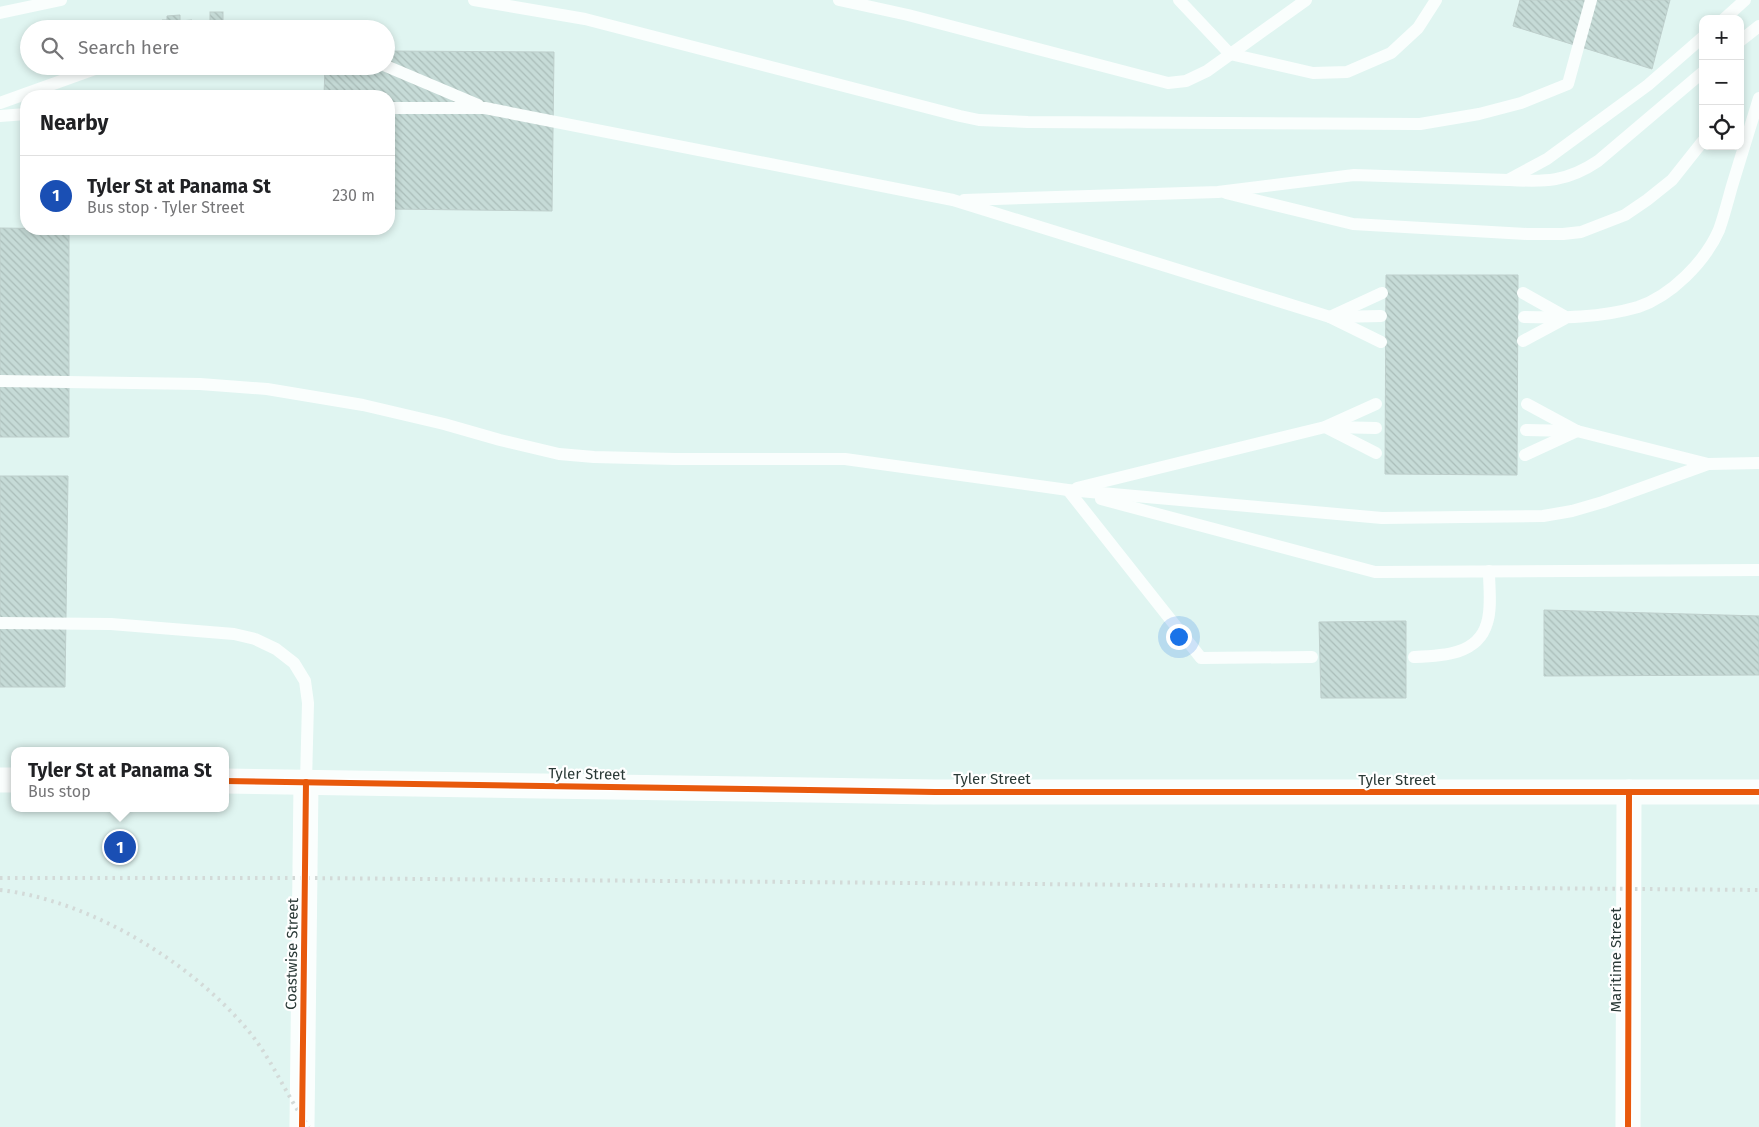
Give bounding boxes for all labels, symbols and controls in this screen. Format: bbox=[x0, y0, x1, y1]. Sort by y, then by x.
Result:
map controls bbox=[1699, 15, 1744, 150]
button: + bbox=[1699, 15, 1744, 60]
search box bbox=[20, 20, 395, 75]
icon: search bbox=[38, 34, 66, 62]
text: Search here bbox=[78, 36, 179, 59]
button: − bbox=[1699, 60, 1744, 105]
button: locate bbox=[1699, 105, 1744, 150]
text: Nearby bbox=[40, 110, 108, 136]
text: Tyler St at Panama St bbox=[87, 175, 271, 198]
text: 1 bbox=[52, 186, 60, 205]
text: 230 m bbox=[332, 186, 375, 205]
text: Bus stop · Tyler Street bbox=[87, 198, 245, 217]
your location bbox=[1166, 624, 1192, 650]
popup bbox=[11, 747, 229, 812]
text: Tyler St at Panama St bbox=[28, 759, 212, 782]
street label: Tyler Street bbox=[548, 764, 626, 784]
street label: Tyler Street bbox=[953, 770, 1031, 788]
street label: Tyler Street bbox=[1358, 771, 1436, 789]
text: Bus stop bbox=[28, 782, 91, 801]
pin: 1 bbox=[104, 828, 136, 866]
street label: Coastwise Street bbox=[282, 897, 302, 1010]
street label: Maritime Street bbox=[1607, 907, 1625, 1013]

